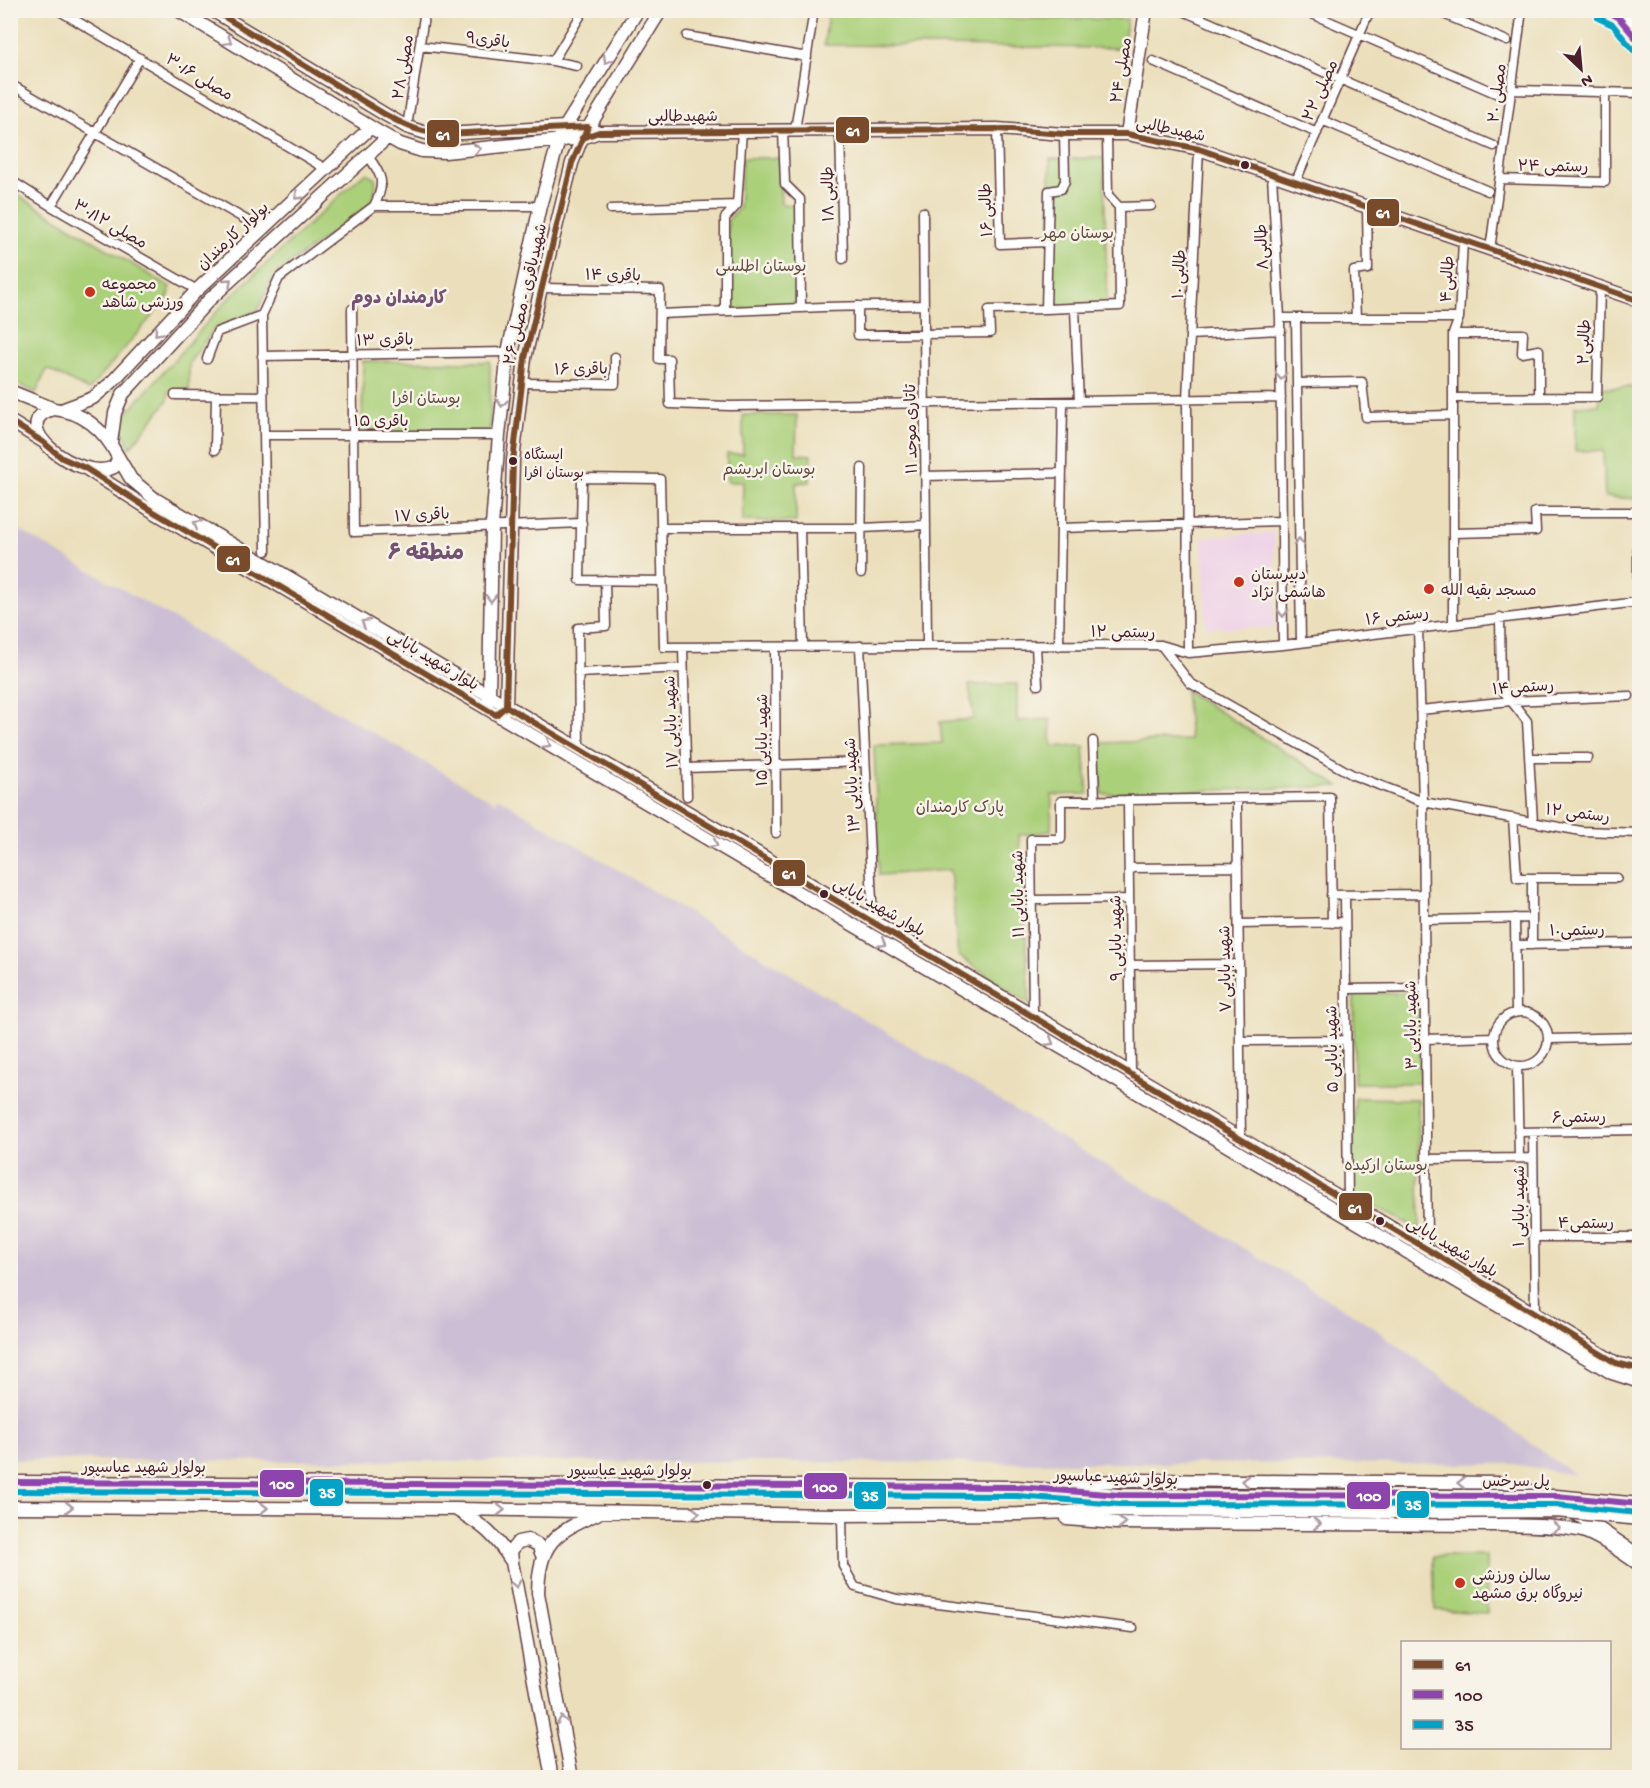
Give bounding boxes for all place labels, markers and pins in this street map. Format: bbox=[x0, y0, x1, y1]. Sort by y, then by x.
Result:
unlabelled marker bbox=[1239, 159, 1251, 171]
place label: مجموعه ورزشی شاهد bbox=[102, 277, 184, 314]
marker: مجموعه ورزشی شاهد bbox=[83, 285, 97, 299]
place label: ایستگاه بوستان افرا bbox=[524, 446, 584, 483]
marker: ایستگاه بوستان افرا bbox=[507, 455, 519, 467]
place label: دبیرستان هاشمی نژاد bbox=[1251, 567, 1326, 604]
marker: دبیرستان هاشمی نژاد bbox=[1232, 575, 1246, 589]
marker: مسجد بقیه الله bbox=[1422, 582, 1436, 596]
place label: مسجد بقیه الله bbox=[1441, 583, 1537, 602]
unlabelled marker bbox=[818, 888, 830, 900]
unlabelled marker bbox=[1374, 1215, 1386, 1227]
unlabelled marker bbox=[701, 1479, 713, 1491]
place label: سالن ورزشی نیروگاه برق مشهد bbox=[1472, 1568, 1583, 1605]
marker: سالن ورزشی نیروگاه برق مشهد bbox=[1453, 1576, 1467, 1590]

